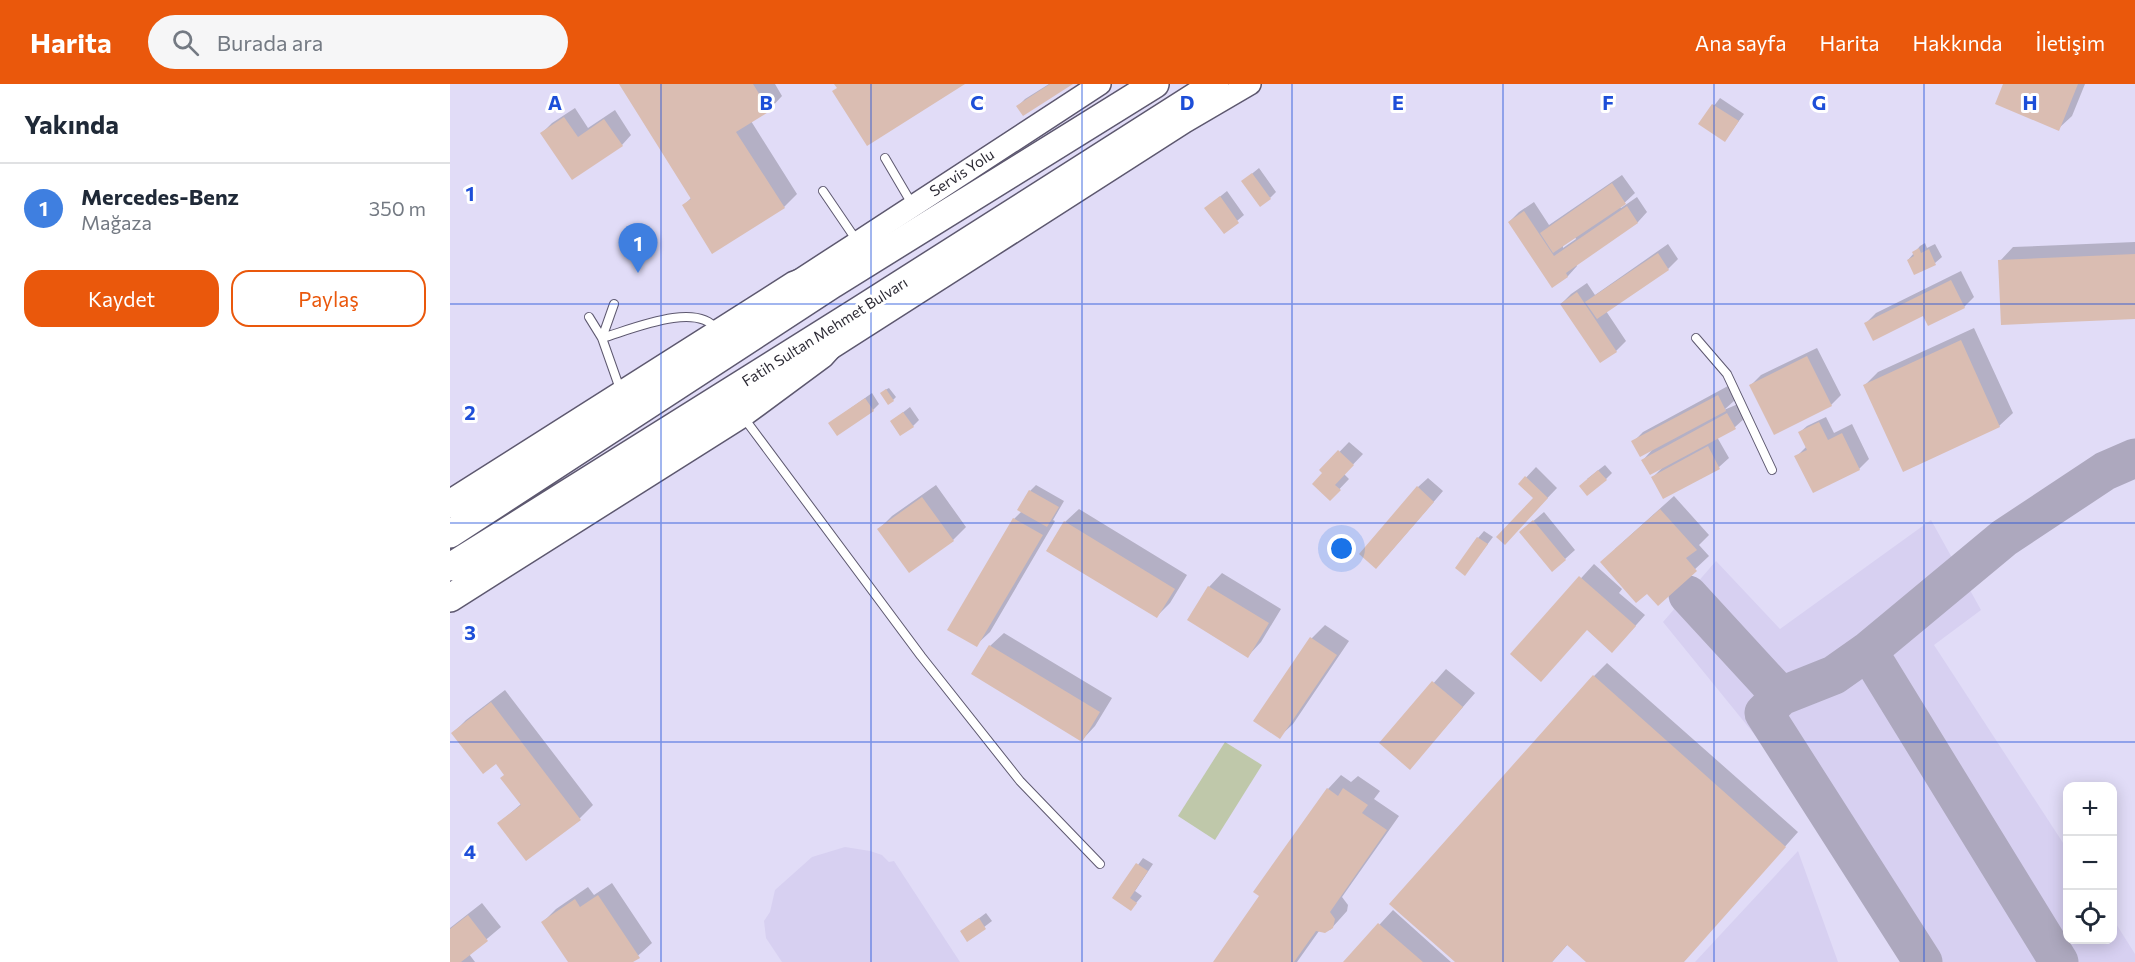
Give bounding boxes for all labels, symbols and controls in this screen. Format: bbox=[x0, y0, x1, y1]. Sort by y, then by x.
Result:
search box bbox=[148, 15, 568, 69]
text: Harita bbox=[30, 25, 112, 59]
icon: search bbox=[169, 26, 202, 59]
text: Burada ara bbox=[217, 29, 323, 56]
text: Ana sayfa bbox=[1695, 30, 1786, 55]
text: Harita bbox=[1819, 30, 1880, 55]
text: Hakkında bbox=[1913, 30, 2003, 55]
text: İletişim bbox=[2036, 30, 2105, 55]
text: A bbox=[548, 90, 562, 114]
text: B bbox=[759, 90, 773, 114]
text: C bbox=[970, 90, 984, 114]
text: D bbox=[1180, 90, 1194, 114]
text: E bbox=[1392, 90, 1404, 114]
text: F bbox=[1602, 90, 1614, 114]
text: G bbox=[1812, 90, 1826, 114]
text: H bbox=[2023, 90, 2038, 114]
text: Yakında bbox=[24, 108, 119, 139]
street label: Servis Yolu bbox=[926, 145, 997, 200]
text: 1 bbox=[465, 181, 475, 205]
text: Mercedes-Benz bbox=[81, 183, 239, 210]
text: 1 bbox=[39, 196, 48, 220]
text: 350 m bbox=[369, 196, 426, 220]
text: Mağaza bbox=[81, 210, 152, 234]
pin: 1 bbox=[618, 224, 657, 273]
button: Kaydet bbox=[24, 270, 219, 327]
button: Paylaş bbox=[231, 270, 426, 327]
street label: Fatih Sultan Mehmet Bulvarı bbox=[738, 273, 911, 390]
text: 2 bbox=[464, 400, 476, 424]
your location bbox=[1327, 534, 1356, 563]
text: 3 bbox=[464, 620, 476, 644]
map controls bbox=[2063, 782, 2117, 944]
button: + bbox=[2063, 782, 2117, 836]
button: − bbox=[2063, 836, 2117, 890]
text: 4 bbox=[464, 839, 476, 863]
button: locate bbox=[2063, 890, 2117, 944]

